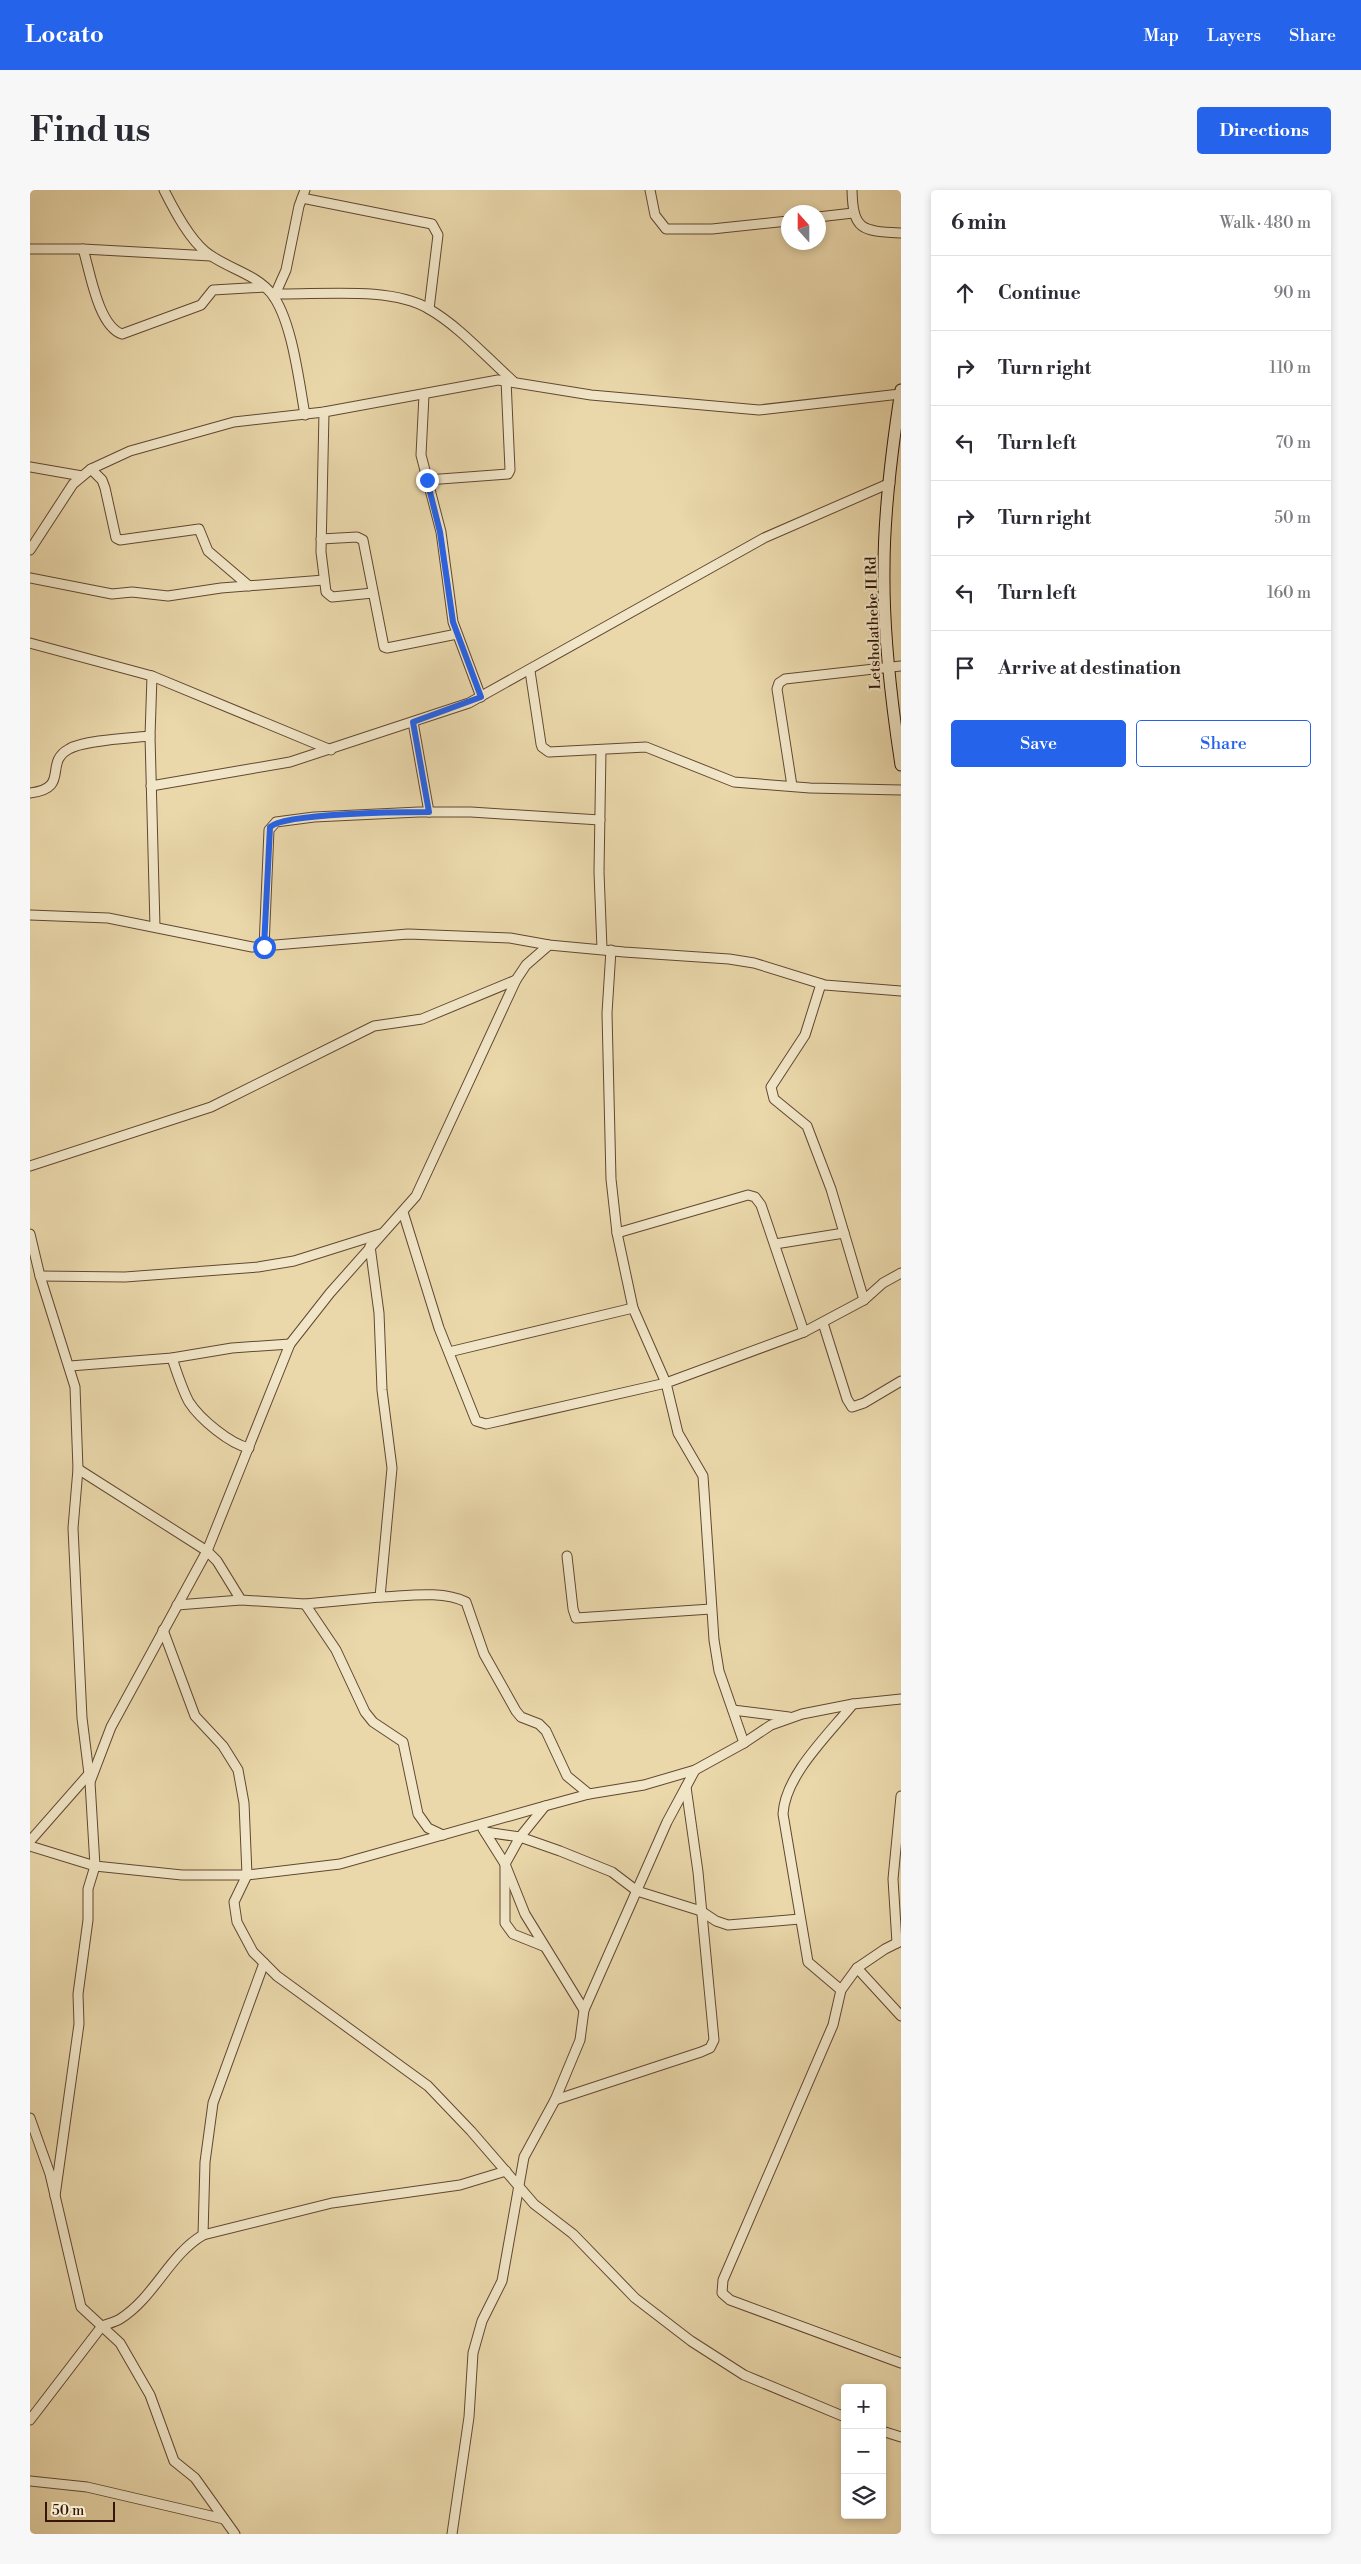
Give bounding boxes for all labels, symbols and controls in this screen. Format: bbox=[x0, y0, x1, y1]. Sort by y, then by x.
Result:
text: Locato bbox=[25, 20, 104, 50]
text: Map bbox=[1144, 24, 1179, 47]
text: Layers bbox=[1207, 24, 1261, 47]
text: Share bbox=[1289, 24, 1336, 47]
button: Directions bbox=[1197, 107, 1331, 154]
text: Find us bbox=[30, 109, 150, 152]
north arrow bbox=[781, 205, 826, 250]
text: 6 min bbox=[951, 210, 1006, 236]
text: Walk · 480 m bbox=[1220, 213, 1311, 233]
icon: ahead bbox=[951, 279, 979, 307]
text: Continue bbox=[998, 281, 1081, 305]
text: 90 m bbox=[1273, 283, 1311, 303]
icon: right bbox=[951, 354, 979, 382]
text: Turn right bbox=[998, 356, 1091, 380]
text: 110 m bbox=[1269, 358, 1311, 378]
icon: left bbox=[951, 429, 979, 457]
text: Turn left bbox=[998, 431, 1077, 455]
text: 70 m bbox=[1275, 433, 1311, 453]
route end bbox=[416, 469, 439, 492]
icon: right bbox=[951, 504, 979, 532]
text: Turn right bbox=[998, 506, 1091, 530]
text: 50 m bbox=[1274, 508, 1311, 528]
street label: Letsholathebe II Rd bbox=[862, 556, 885, 690]
icon: left bbox=[951, 579, 979, 607]
text: Turn left bbox=[998, 581, 1077, 605]
text: 160 m bbox=[1267, 583, 1311, 603]
icon: arrive bbox=[951, 654, 979, 682]
text: Arrive at destination bbox=[998, 656, 1181, 680]
button: Save bbox=[951, 720, 1126, 767]
button: Share bbox=[1136, 720, 1311, 767]
route start bbox=[253, 936, 276, 959]
map controls bbox=[841, 2384, 886, 2519]
button: + bbox=[841, 2384, 886, 2429]
button: − bbox=[841, 2429, 886, 2474]
button: layers bbox=[841, 2474, 886, 2519]
scale bar bbox=[45, 2499, 115, 2522]
text: 50 m bbox=[52, 2502, 84, 2520]

